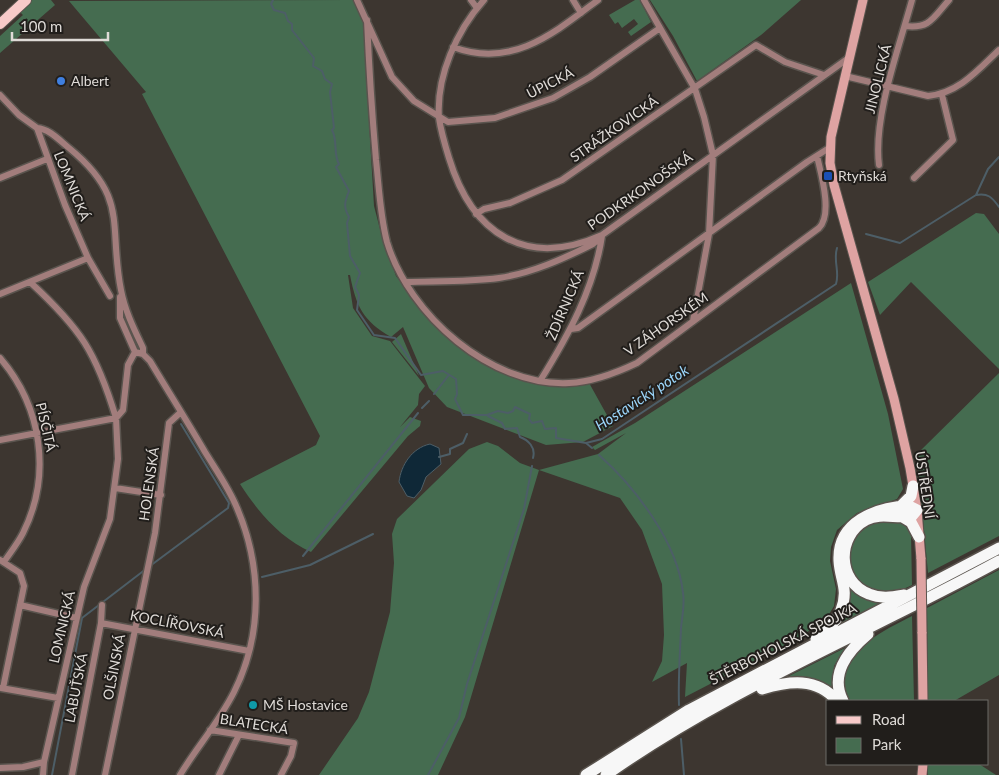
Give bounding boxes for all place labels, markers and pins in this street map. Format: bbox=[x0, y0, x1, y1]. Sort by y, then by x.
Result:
place label: Albert bbox=[71, 72, 109, 89]
marker: Albert bbox=[55, 75, 67, 87]
place label: Rtyňská bbox=[838, 167, 887, 184]
marker: Rtyňská bbox=[822, 170, 834, 182]
place label: MŠ Hostavice bbox=[263, 696, 348, 713]
marker: MŠ Hostavice bbox=[247, 699, 259, 711]

